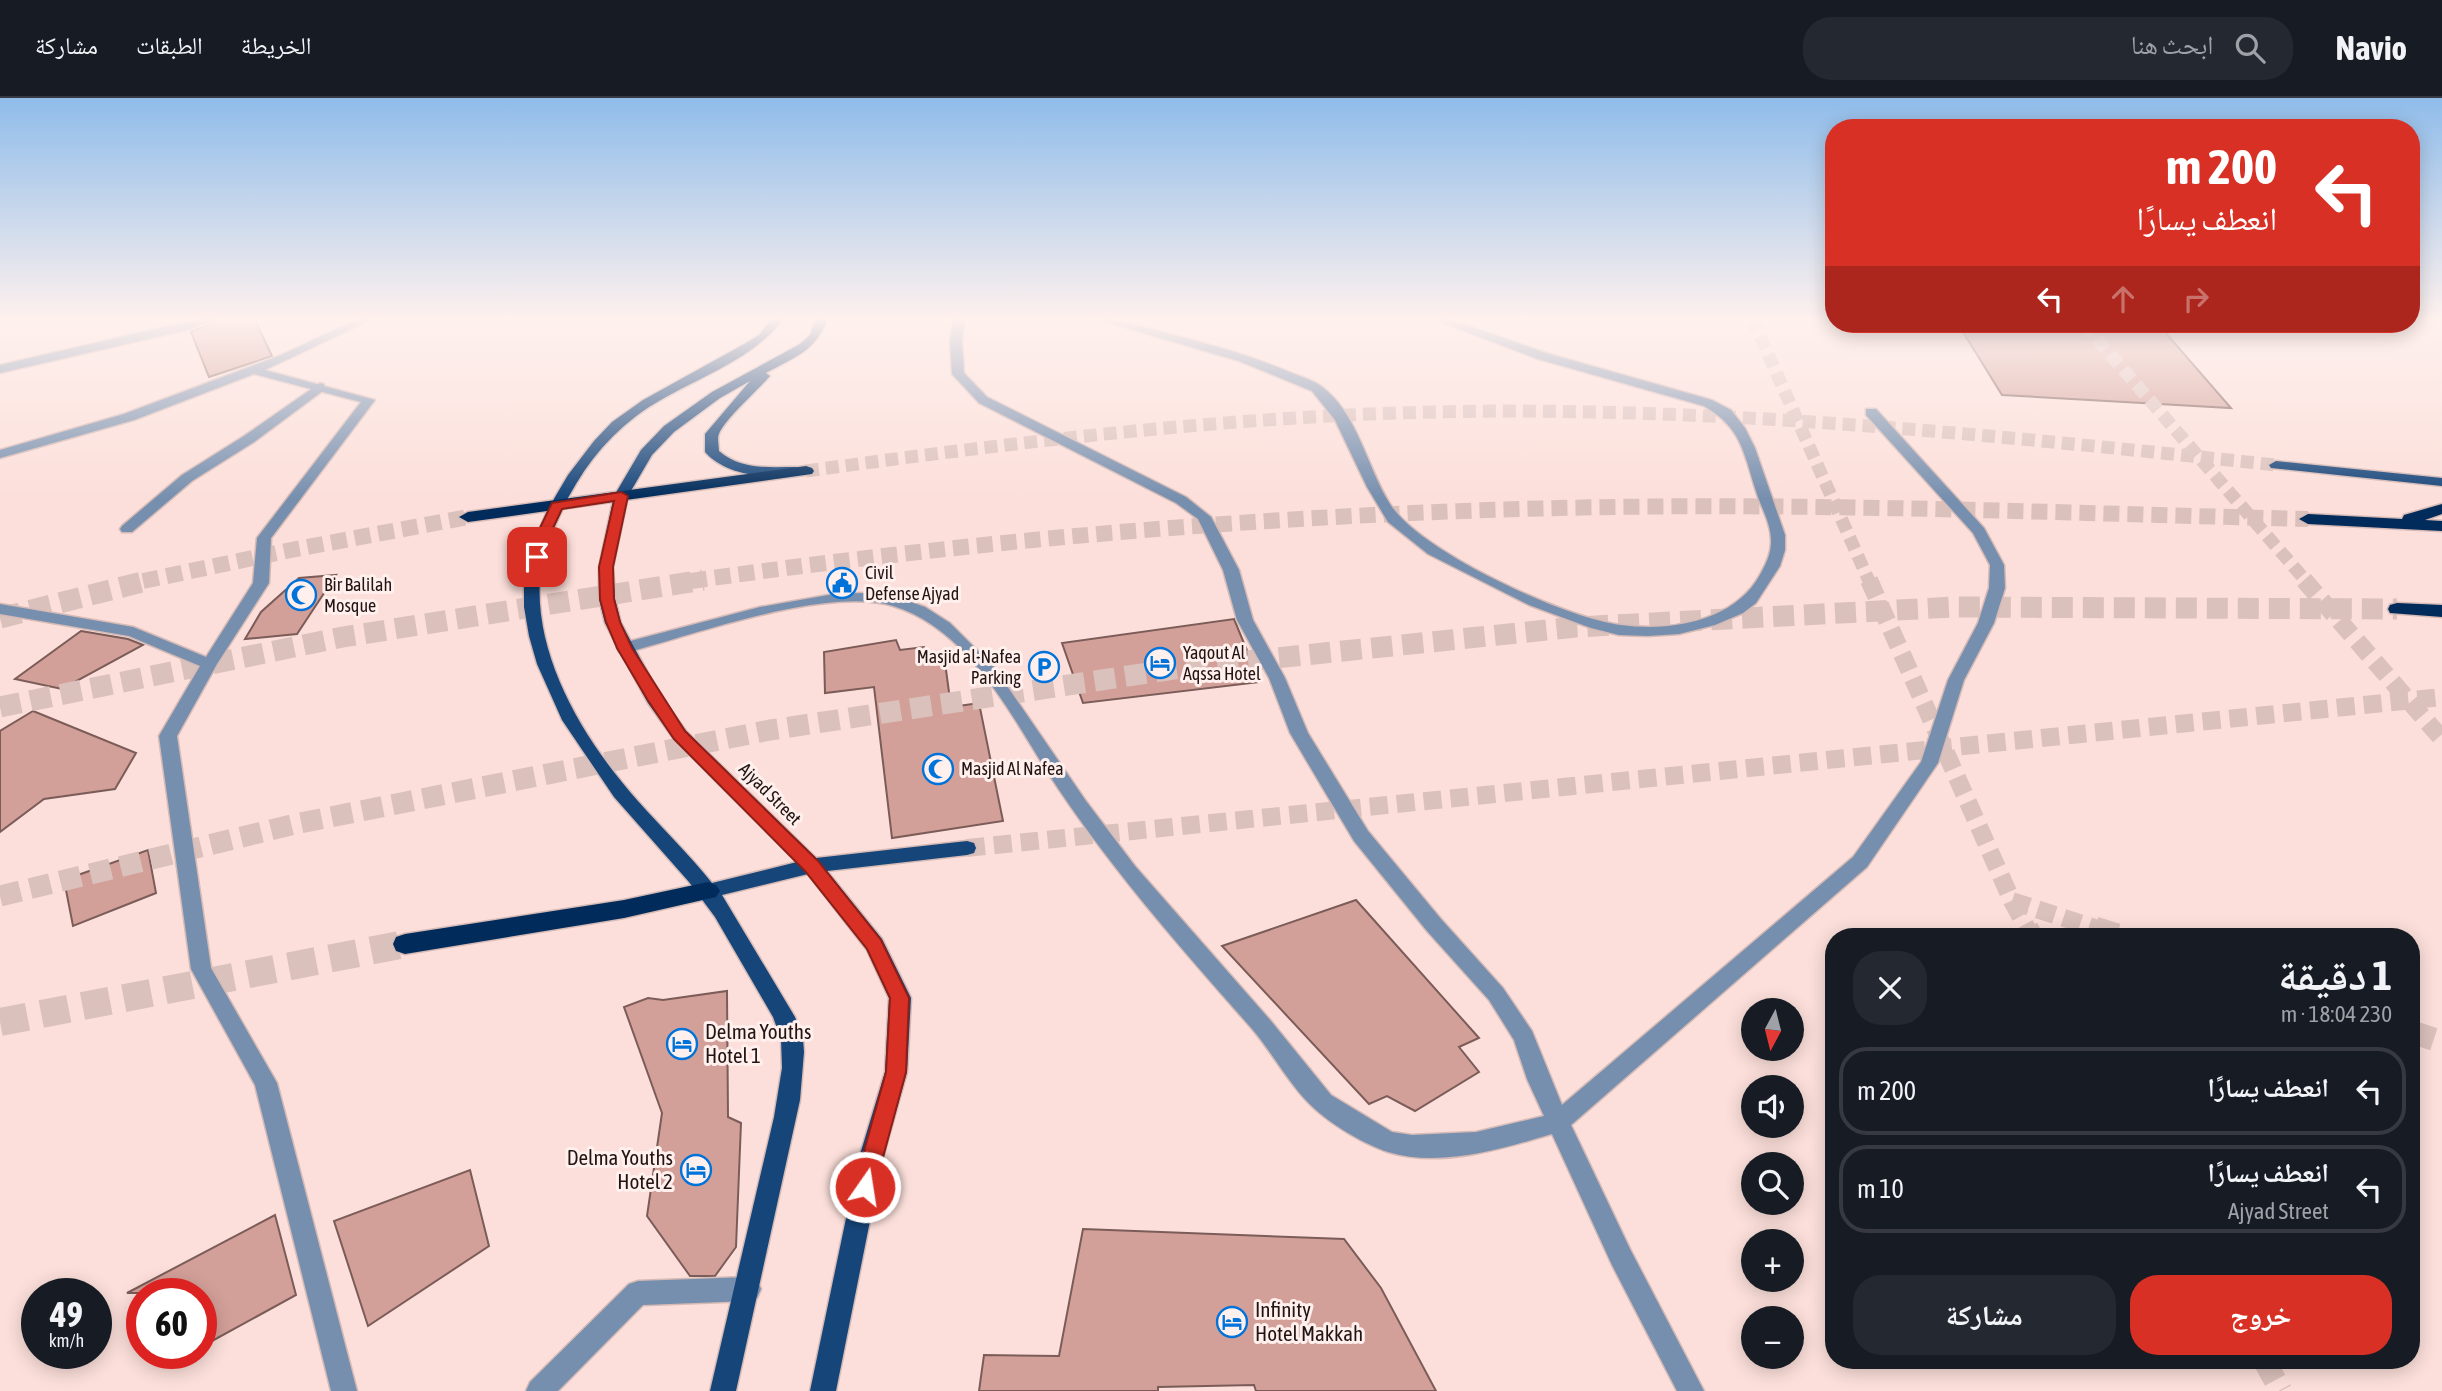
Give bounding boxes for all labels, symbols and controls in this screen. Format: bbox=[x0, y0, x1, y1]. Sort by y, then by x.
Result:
search box bbox=[1803, 17, 2293, 80]
icon: search bbox=[2231, 29, 2269, 67]
text: Navio bbox=[2335, 29, 2407, 67]
text: ابحث هنا bbox=[2131, 30, 2213, 60]
text: مشاركة bbox=[35, 32, 98, 59]
text: الطبقات bbox=[136, 32, 203, 59]
text: الخريطة bbox=[241, 32, 311, 59]
text: 200 m bbox=[2166, 138, 2277, 194]
icon: left bbox=[2301, 147, 2392, 238]
text: انعطف يسارًا bbox=[2136, 200, 2277, 237]
icon: left bbox=[2031, 280, 2069, 318]
icon: ahead bbox=[2104, 280, 2142, 318]
icon: right bbox=[2177, 280, 2215, 318]
pin bbox=[507, 527, 567, 587]
icon: arrive bbox=[518, 538, 556, 576]
place label: Civil Defense Ajyad bbox=[865, 562, 959, 604]
public building icon: Civil Defense Ajyad bbox=[825, 566, 859, 600]
place label: Bir Balilah Mosque bbox=[324, 574, 392, 616]
mosque icon: Bir Balilah Mosque bbox=[284, 578, 318, 612]
place label: Yaqout Al Aqssa Hotel bbox=[1183, 642, 1261, 684]
place label: Masjid al-Nafea Parking bbox=[917, 646, 1021, 688]
hotel icon: Yaqout Al Aqssa Hotel bbox=[1143, 646, 1177, 680]
parking icon: Masjid al-Nafea Parking bbox=[1027, 650, 1061, 684]
mosque icon: Masjid Al Nafea bbox=[921, 752, 955, 786]
street label: Ajyad Street bbox=[735, 758, 806, 829]
place label: Masjid Al Nafea bbox=[961, 758, 1064, 779]
button: close bbox=[1853, 951, 1927, 1025]
text: 1 دقيقة bbox=[2278, 951, 2392, 999]
north arrow bbox=[1741, 998, 1804, 1060]
map controls bbox=[1741, 998, 1804, 1369]
text: 230 m · 18:04 bbox=[2281, 1001, 2392, 1027]
place label: Delma Youths Hotel 1 bbox=[705, 1019, 811, 1067]
hotel icon: Delma Youths Hotel 1 bbox=[665, 1027, 699, 1061]
icon: left bbox=[2350, 1072, 2388, 1110]
text: انعطف يسارًا bbox=[2208, 1073, 2329, 1103]
button: sound bbox=[1741, 1075, 1804, 1138]
text: 200 m bbox=[1857, 1076, 1916, 1106]
place label: Delma Youths Hotel 2 bbox=[567, 1145, 673, 1193]
position arrow bbox=[828, 1150, 902, 1224]
button: search bbox=[1741, 1152, 1804, 1215]
hotel icon: Delma Youths Hotel 2 bbox=[679, 1153, 713, 1187]
text: انعطف يسارًا bbox=[2208, 1158, 2329, 1188]
icon: left bbox=[2350, 1170, 2388, 1208]
text: 10 m bbox=[1857, 1174, 1904, 1204]
text: Ajyad Street bbox=[2228, 1198, 2329, 1224]
button: + bbox=[1741, 1229, 1804, 1292]
button: مشاركة bbox=[1853, 1275, 2116, 1355]
button: خروج bbox=[2130, 1275, 2392, 1355]
speed limit sign: 60 bbox=[126, 1278, 217, 1369]
text: 49 bbox=[50, 1294, 83, 1334]
place label: Infinity Hotel Makkah bbox=[1255, 1297, 1363, 1345]
hotel icon: Infinity Hotel Makkah bbox=[1215, 1305, 1249, 1339]
button: − bbox=[1741, 1306, 1804, 1369]
text: km/h bbox=[49, 1330, 84, 1351]

